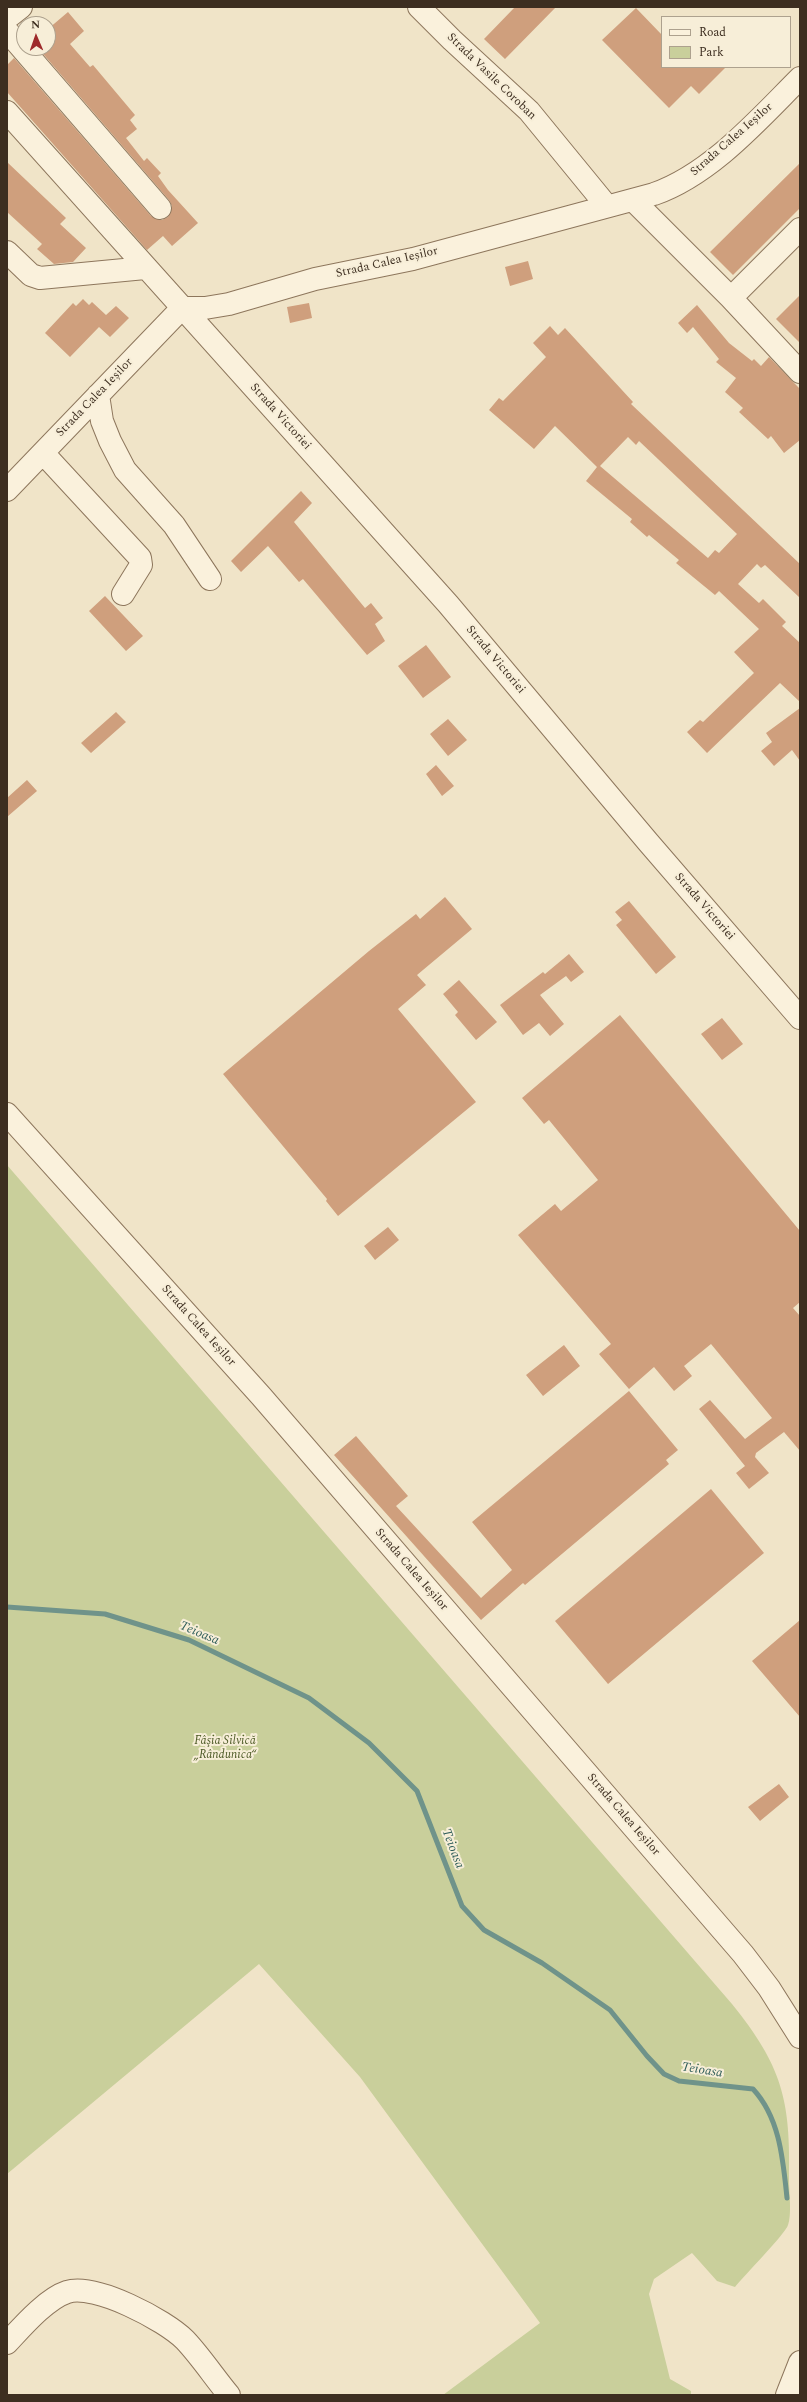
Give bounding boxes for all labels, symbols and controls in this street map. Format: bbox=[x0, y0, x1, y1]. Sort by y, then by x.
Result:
north arrow bbox=[16, 16, 56, 56]
text: N bbox=[31, 16, 40, 33]
legend bbox=[661, 16, 791, 68]
text: Road bbox=[699, 23, 726, 42]
street label: Strada Vasile Coroban bbox=[443, 31, 539, 123]
text: Park bbox=[699, 43, 724, 62]
street label: Strada Calea Ieșilor bbox=[688, 100, 776, 180]
street label: Strada Calea Ieșilor bbox=[335, 244, 439, 282]
street label: Strada Calea Ieșilor bbox=[54, 356, 136, 440]
street label: Strada Victoriei bbox=[246, 381, 314, 453]
street label: Strada Victoriei bbox=[462, 623, 528, 697]
street label: Strada Victoriei bbox=[671, 870, 737, 944]
street label: Strada Calea Ieșilor bbox=[158, 1282, 238, 1370]
street label: Strada Calea Ieșilor bbox=[371, 1526, 451, 1614]
water label: Teioasa bbox=[177, 1619, 221, 1649]
park label: Fâşia Silvică „Rândunica“ bbox=[194, 1735, 256, 1763]
street label: Strada Calea Ieșilor bbox=[583, 1771, 663, 1859]
water label: Teioasa bbox=[437, 1827, 467, 1871]
water label: Teioasa bbox=[680, 2060, 724, 2082]

